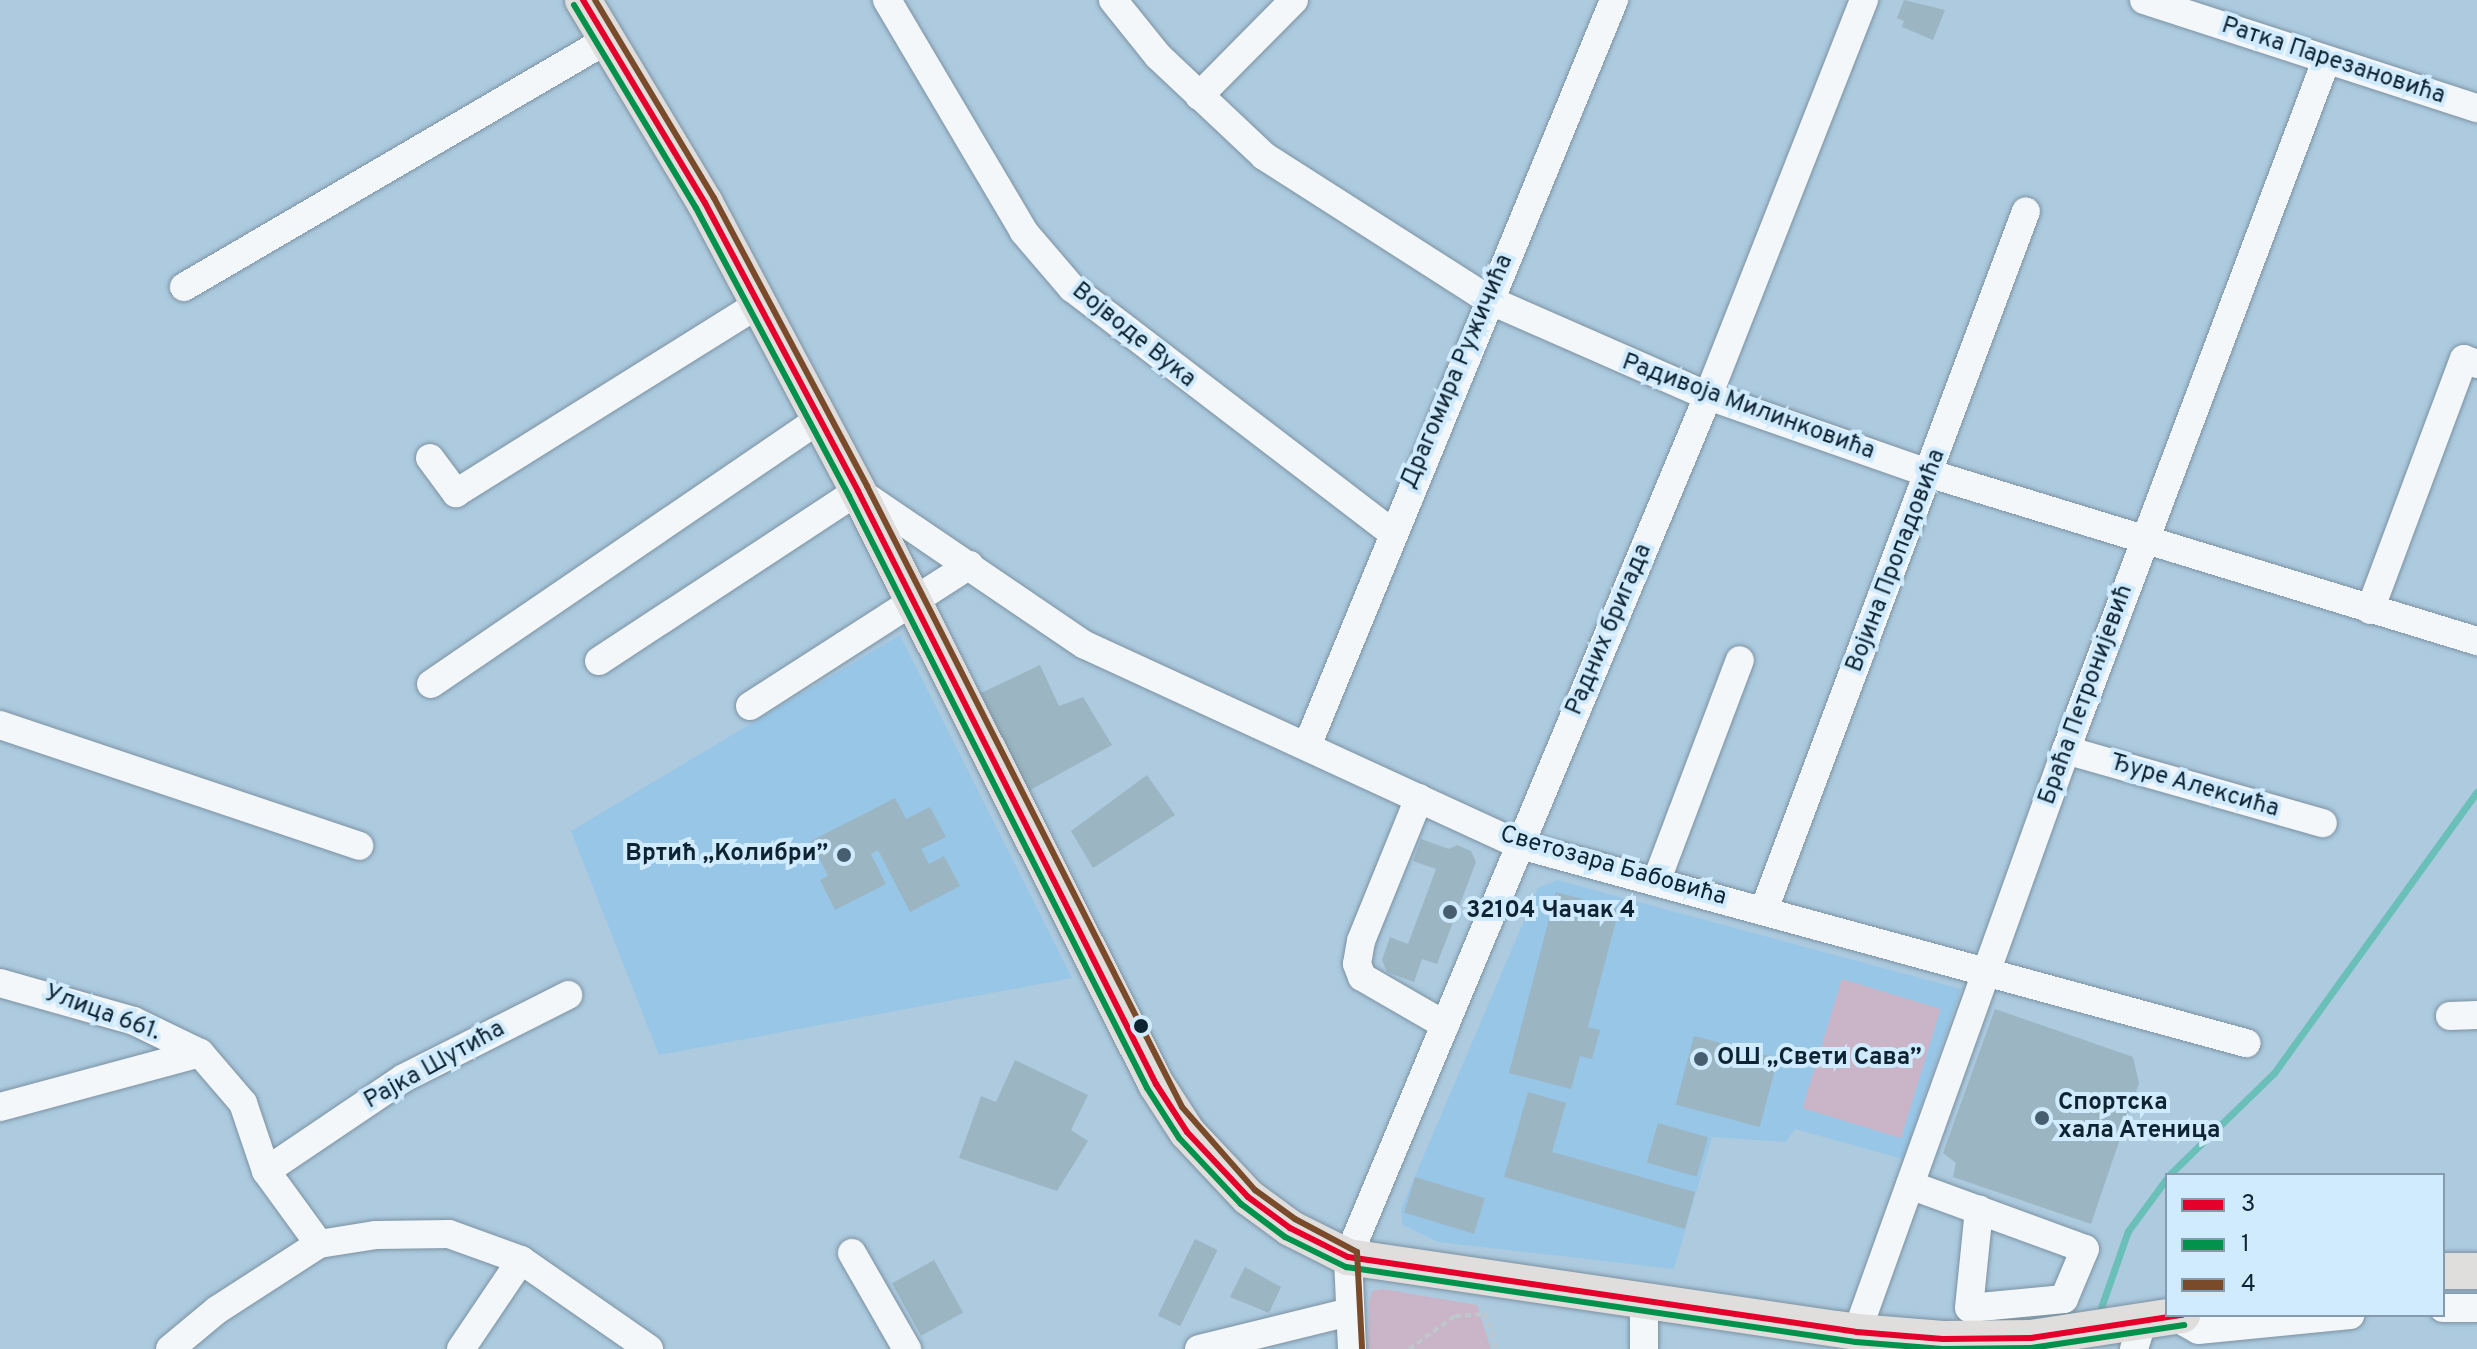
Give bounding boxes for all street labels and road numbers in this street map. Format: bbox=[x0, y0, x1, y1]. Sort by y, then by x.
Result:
street label: Ратка Парезановића bbox=[2218, 12, 2448, 112]
street label: Драгомира Ружичића bbox=[1396, 251, 1520, 493]
street label: Војводе Вука bbox=[1065, 277, 1201, 395]
street label: Радивоја Милинковића bbox=[1618, 349, 1878, 467]
street label: Војина Пропадовића bbox=[1841, 445, 1953, 677]
street label: Радних бригада bbox=[1561, 540, 1659, 720]
street label: Браћа Петронијевић bbox=[2034, 581, 2140, 809]
street label: Ђуре Алексића bbox=[2106, 749, 2282, 825]
street label: Светозара Бабовића bbox=[1496, 821, 1730, 913]
street label: Улица 661. bbox=[40, 980, 164, 1048]
street label: Рајка Шутића bbox=[360, 1016, 510, 1116]

